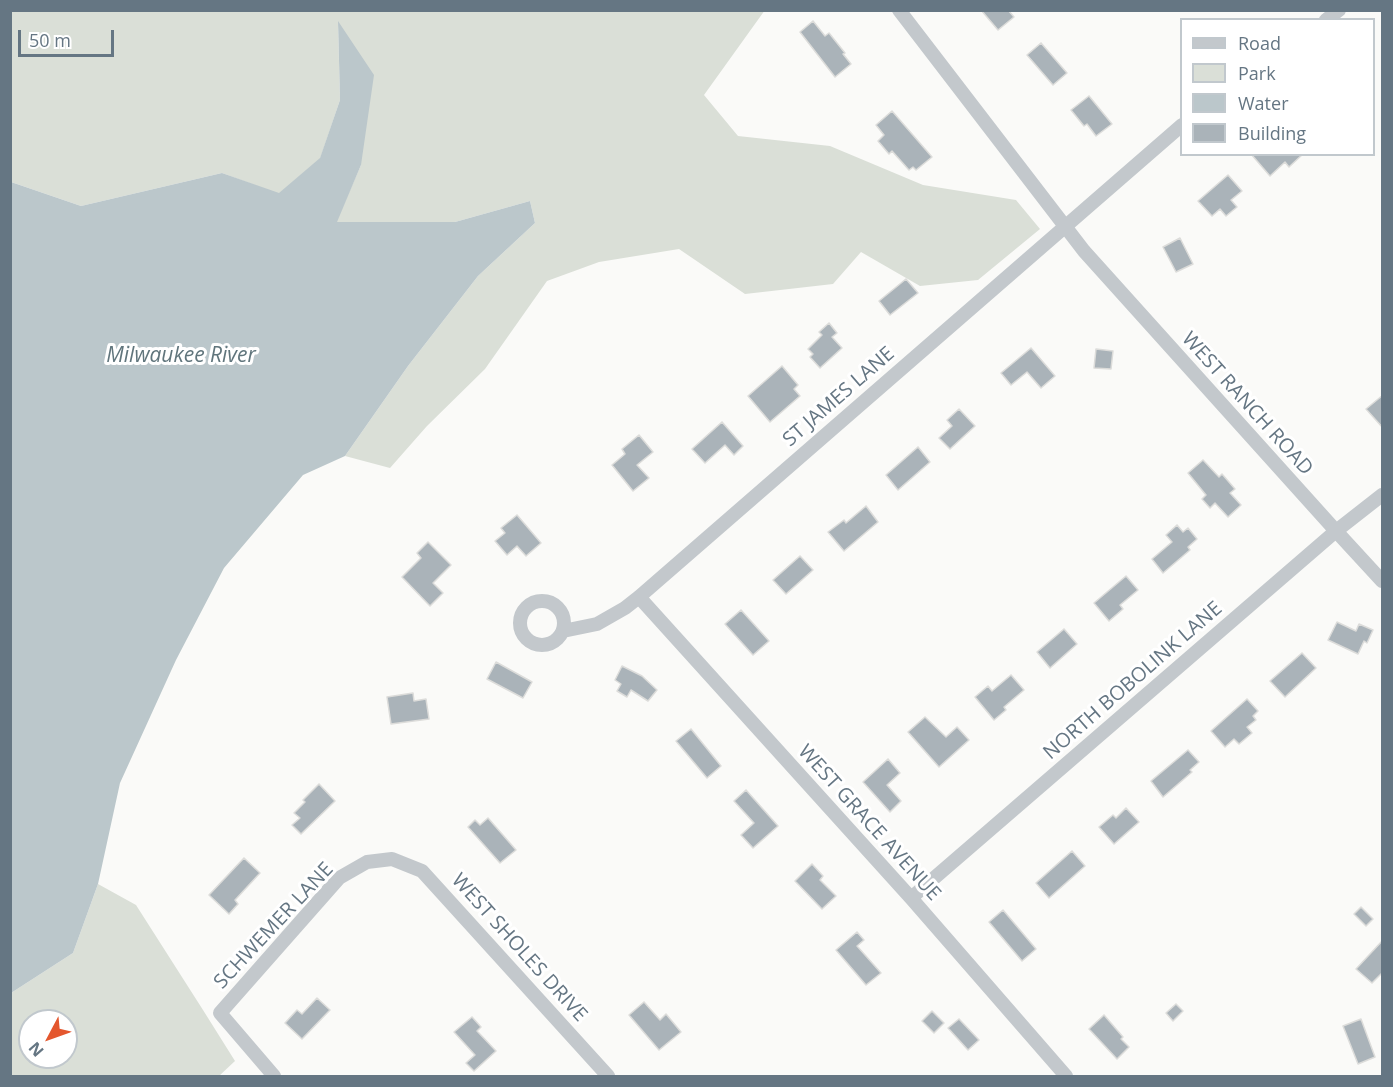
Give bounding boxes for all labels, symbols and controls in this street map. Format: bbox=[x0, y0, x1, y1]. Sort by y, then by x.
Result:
scale bar bbox=[21, 18, 117, 56]
legend bbox=[1180, 18, 1375, 156]
text: 50 m bbox=[29, 28, 71, 52]
text: Road bbox=[1238, 31, 1281, 55]
text: Park bbox=[1238, 61, 1276, 85]
text: Water bbox=[1238, 91, 1289, 115]
text: Building bbox=[1238, 121, 1306, 145]
street label: WEST RANCH ROAD bbox=[1176, 327, 1318, 481]
street label: ST JAMES LANE bbox=[778, 342, 900, 452]
water label: Milwaukee River bbox=[106, 343, 256, 369]
street label: NORTH BOBOLINK LANE bbox=[1039, 597, 1227, 765]
street label: WEST GRACE AVENUE bbox=[793, 740, 945, 906]
street label: SCHWEMER LANE bbox=[209, 858, 339, 994]
street label: WEST SHOLES DRIVE bbox=[446, 869, 592, 1027]
north arrow bbox=[18, 1009, 78, 1069]
text: N bbox=[23, 1037, 49, 1062]

